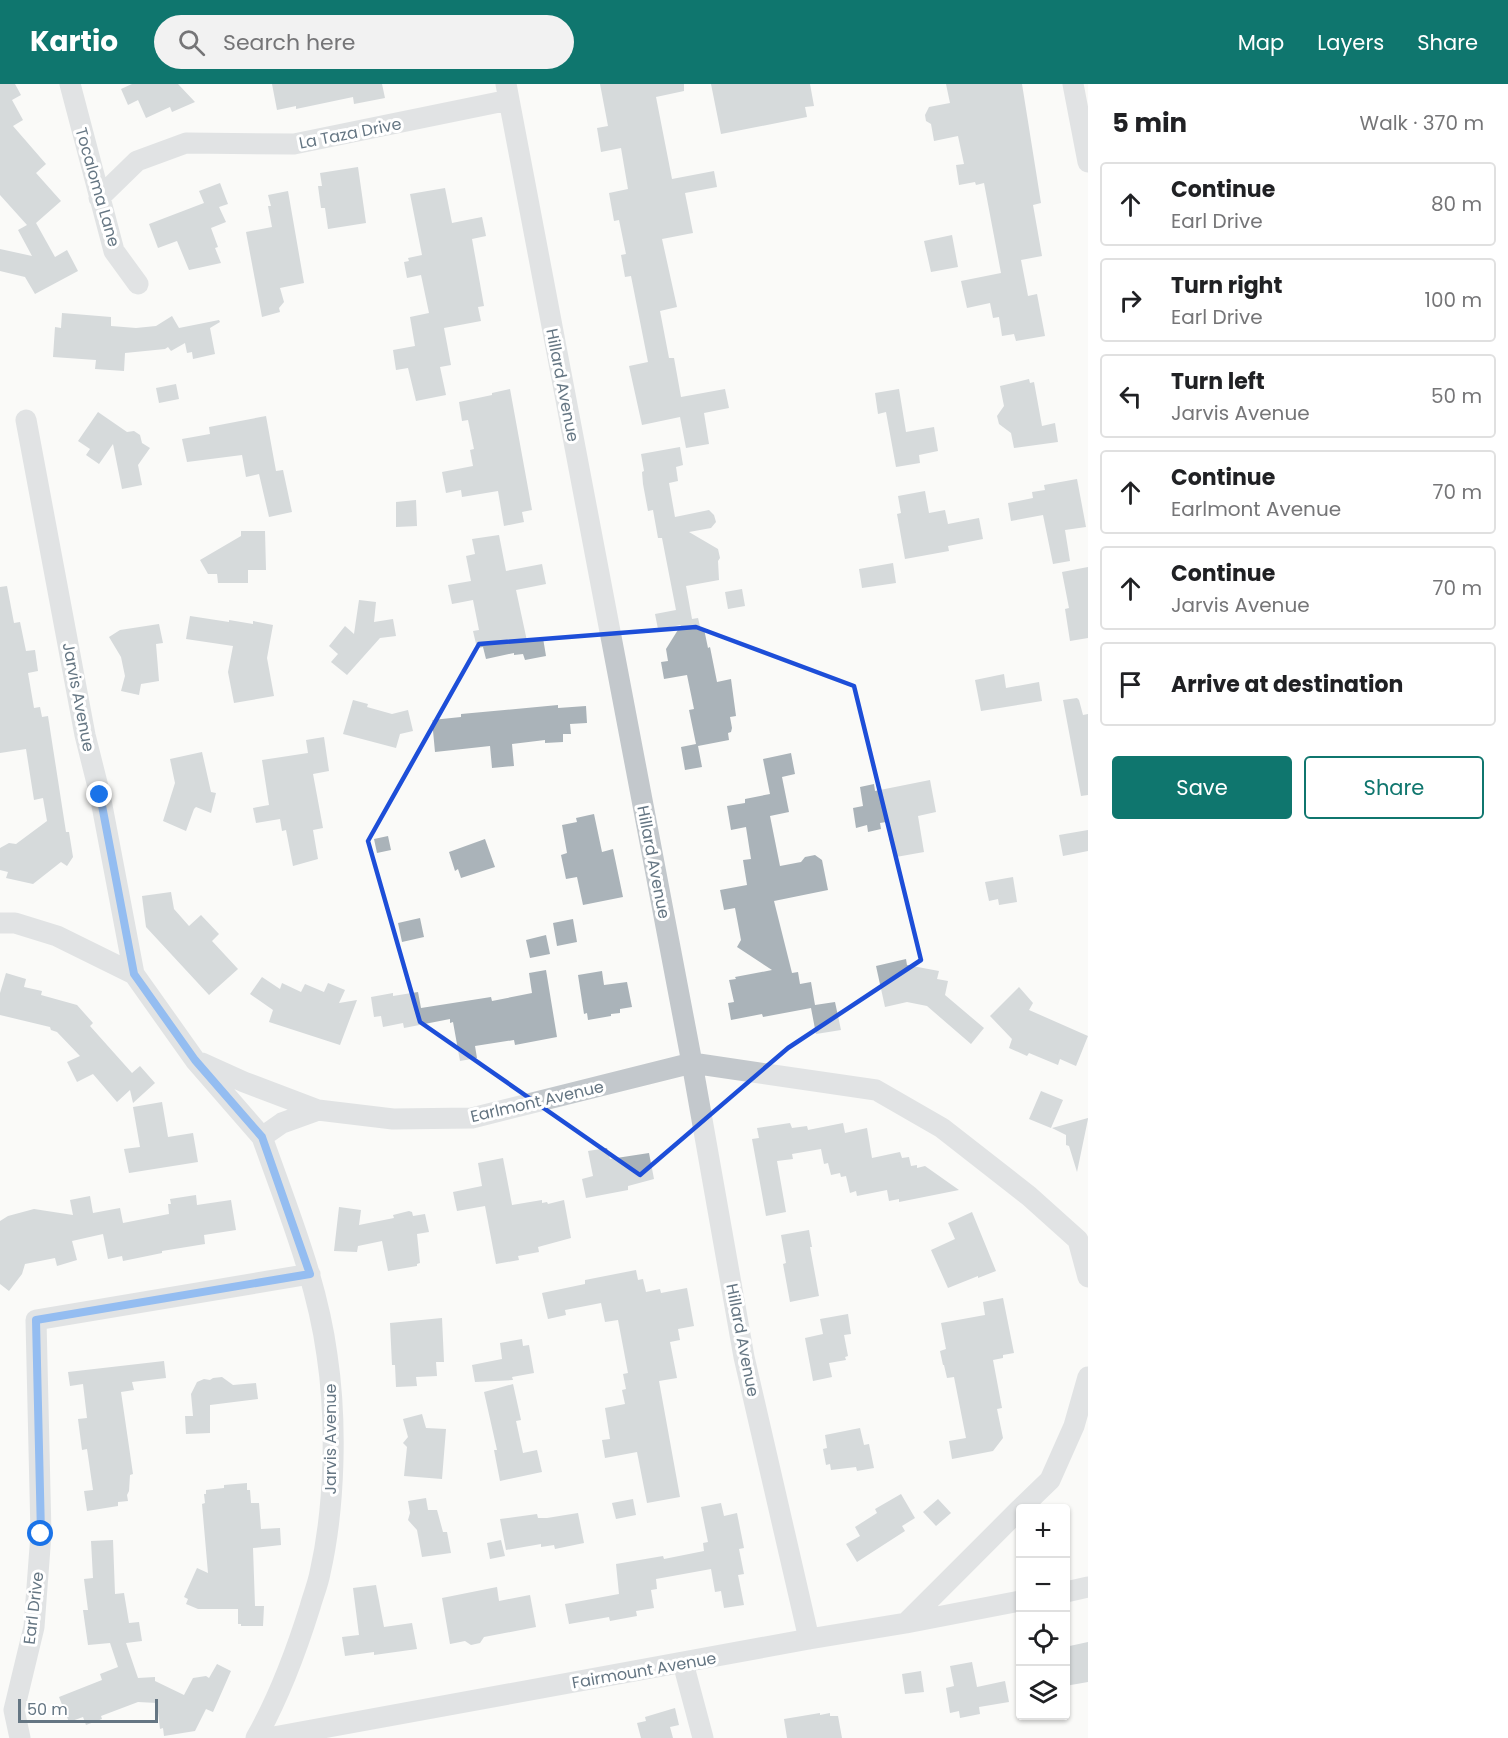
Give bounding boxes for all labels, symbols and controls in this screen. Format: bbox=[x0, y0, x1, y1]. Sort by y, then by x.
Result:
search box bbox=[154, 15, 574, 69]
text: Kartio bbox=[30, 22, 118, 61]
icon: search bbox=[175, 26, 208, 59]
text: Search here bbox=[223, 27, 356, 58]
text: Map bbox=[1238, 28, 1284, 57]
text: Layers bbox=[1317, 28, 1384, 57]
text: Share bbox=[1417, 28, 1478, 57]
text: 5 min bbox=[1112, 105, 1187, 141]
text: Walk · 370 m bbox=[1360, 109, 1484, 137]
street label: La Taza Drive bbox=[297, 112, 403, 155]
street label: Tocaloma Lane bbox=[70, 125, 126, 250]
text: Continue bbox=[1171, 174, 1275, 205]
icon: ahead bbox=[1114, 188, 1147, 221]
text: 80 m bbox=[1431, 190, 1482, 218]
text: Earl Drive bbox=[1171, 207, 1263, 235]
text: Turn right bbox=[1171, 270, 1282, 301]
icon: right bbox=[1114, 284, 1147, 317]
text: 100 m bbox=[1425, 286, 1482, 314]
text: Earl Drive bbox=[1171, 303, 1263, 331]
street label: Hillard Avenue bbox=[540, 327, 585, 444]
text: Turn left bbox=[1171, 366, 1265, 397]
icon: left bbox=[1114, 380, 1147, 413]
text: 50 m bbox=[1431, 382, 1482, 410]
text: Jarvis Avenue bbox=[1171, 399, 1310, 427]
text: Continue bbox=[1171, 462, 1275, 493]
icon: ahead bbox=[1114, 476, 1147, 509]
text: 70 m bbox=[1433, 478, 1482, 506]
text: Earlmont Avenue bbox=[1171, 495, 1341, 523]
text: Continue bbox=[1171, 558, 1275, 589]
icon: ahead bbox=[1114, 572, 1147, 605]
text: 70 m bbox=[1433, 574, 1482, 602]
text: Jarvis Avenue bbox=[1171, 591, 1310, 619]
street label: Jarvis Avenue bbox=[57, 640, 100, 754]
icon: arrive bbox=[1114, 668, 1147, 701]
text: Arrive at destination bbox=[1171, 669, 1403, 700]
button: Save bbox=[1112, 756, 1292, 819]
button: Share bbox=[1304, 756, 1484, 819]
route end bbox=[86, 781, 112, 807]
street label: Hillard Avenue bbox=[631, 804, 676, 921]
street label: Earlmont Avenue bbox=[468, 1075, 606, 1128]
street label: Hillard Avenue bbox=[720, 1282, 765, 1399]
street label: Jarvis Avenue bbox=[319, 1383, 342, 1494]
map controls bbox=[1016, 1504, 1070, 1720]
button: + bbox=[1016, 1504, 1070, 1558]
route start bbox=[27, 1520, 53, 1546]
button: − bbox=[1016, 1558, 1070, 1612]
street label: Earl Drive bbox=[18, 1570, 49, 1646]
button: locate bbox=[1016, 1612, 1070, 1666]
street label: Fairmount Avenue bbox=[570, 1646, 718, 1695]
button: layers bbox=[1016, 1666, 1070, 1720]
scale bar bbox=[18, 1696, 158, 1724]
text: 50 m bbox=[27, 1698, 68, 1721]

